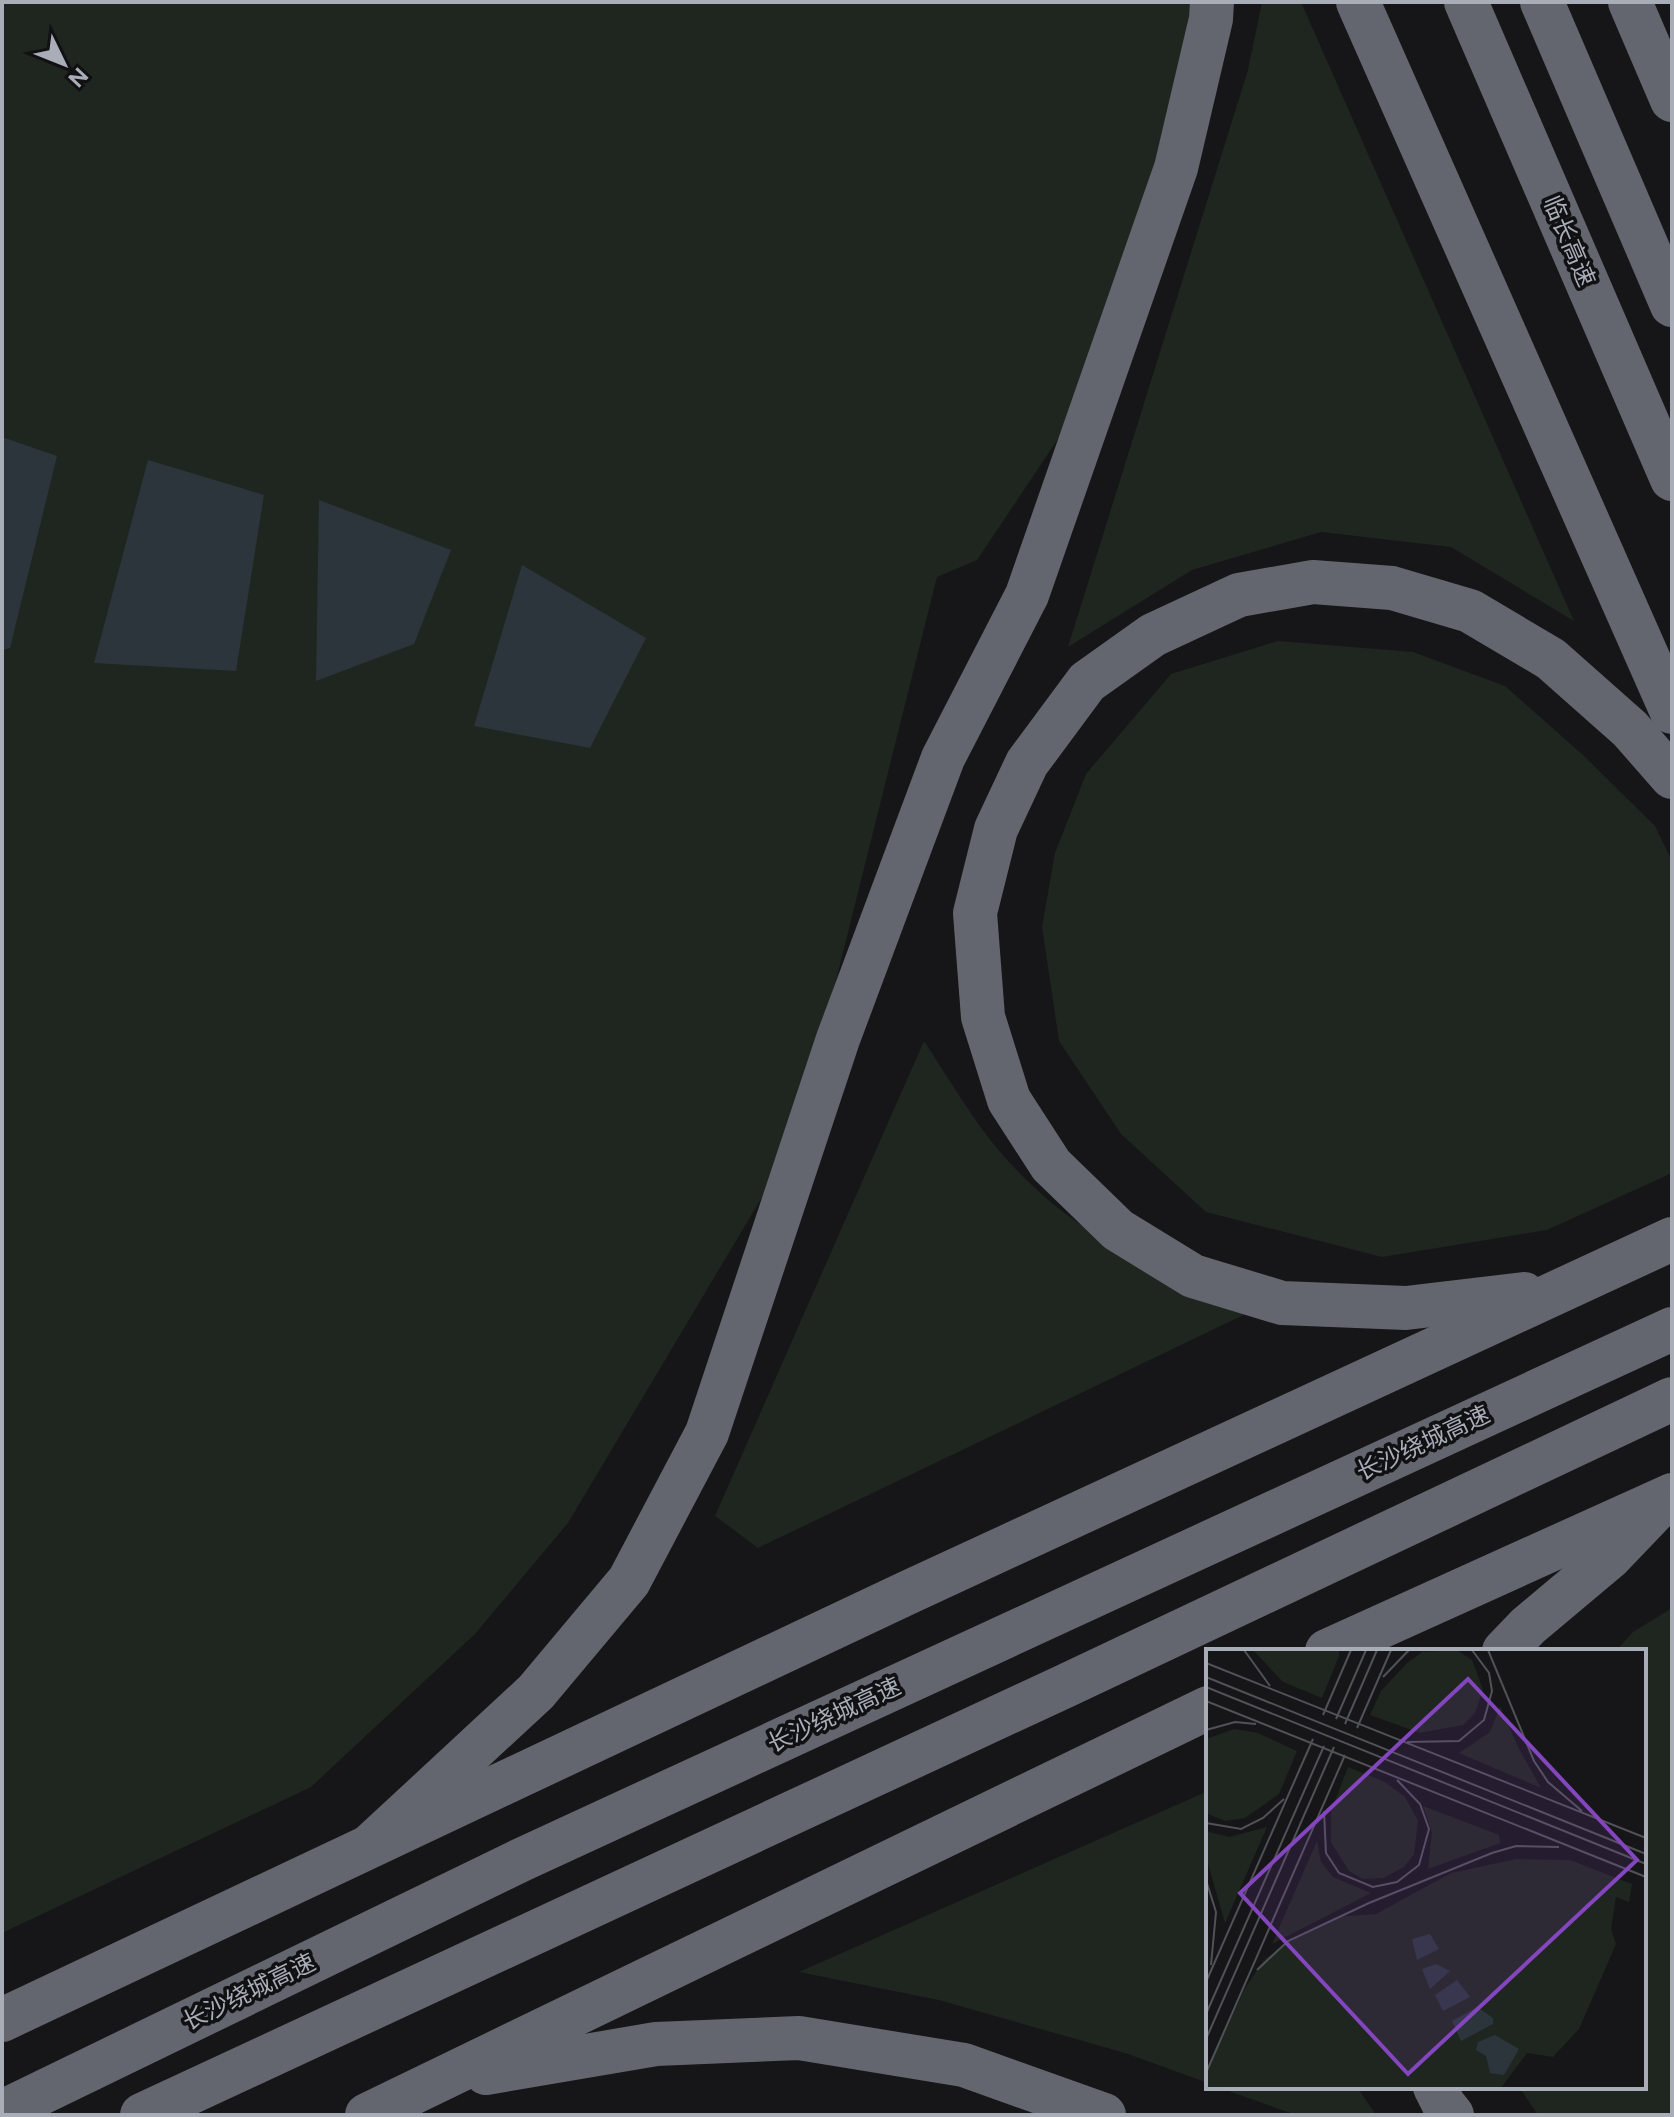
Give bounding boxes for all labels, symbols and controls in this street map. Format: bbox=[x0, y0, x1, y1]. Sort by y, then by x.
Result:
north arrow bbox=[24, 24, 104, 104]
text: N bbox=[63, 62, 94, 93]
street label: 临长高速 bbox=[1537, 191, 1602, 291]
street label: 长沙绕城高速 bbox=[1351, 1399, 1494, 1486]
inset map bbox=[1206, 1649, 1646, 2089]
street label: 长沙绕城高速 bbox=[762, 1671, 905, 1758]
street label: 长沙绕城高速 bbox=[178, 1947, 320, 2036]

